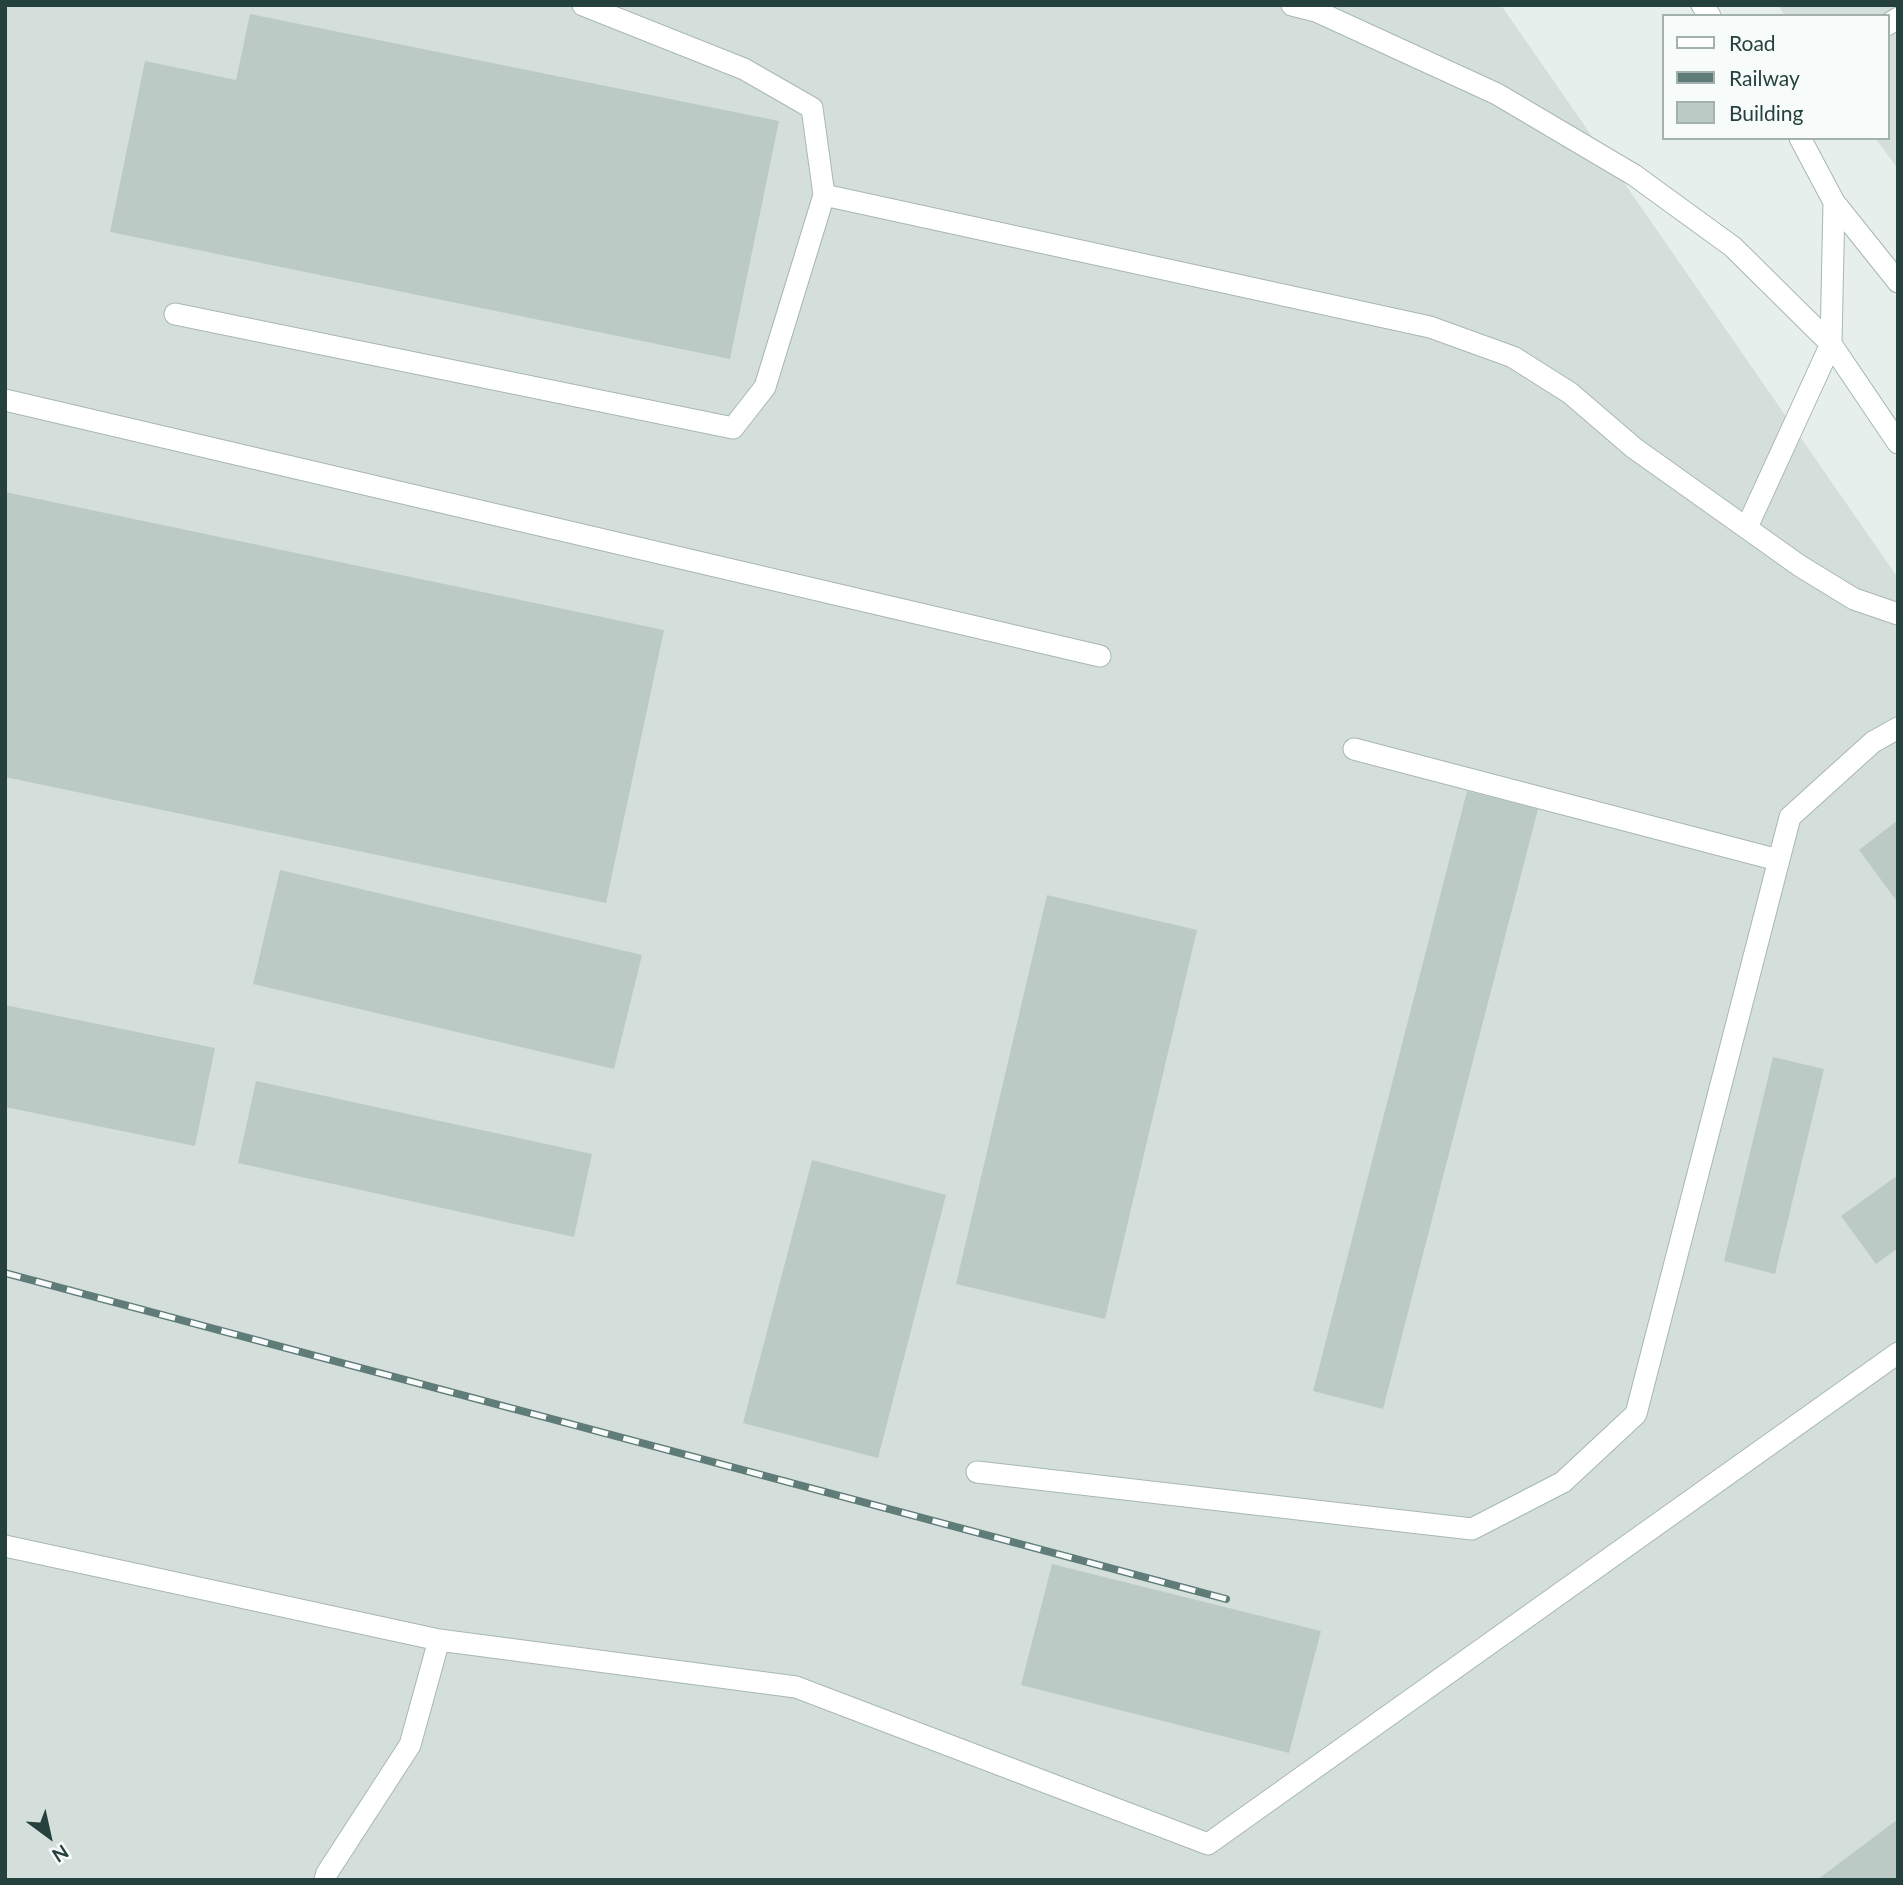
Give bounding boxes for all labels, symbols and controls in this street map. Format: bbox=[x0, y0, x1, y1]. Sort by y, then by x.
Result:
legend bbox=[1661, 14, 1889, 140]
text: Road bbox=[1729, 30, 1776, 55]
text: Railway bbox=[1729, 65, 1800, 90]
text: Building bbox=[1729, 100, 1804, 125]
north arrow bbox=[14, 1801, 84, 1871]
text: N bbox=[48, 1840, 73, 1868]

